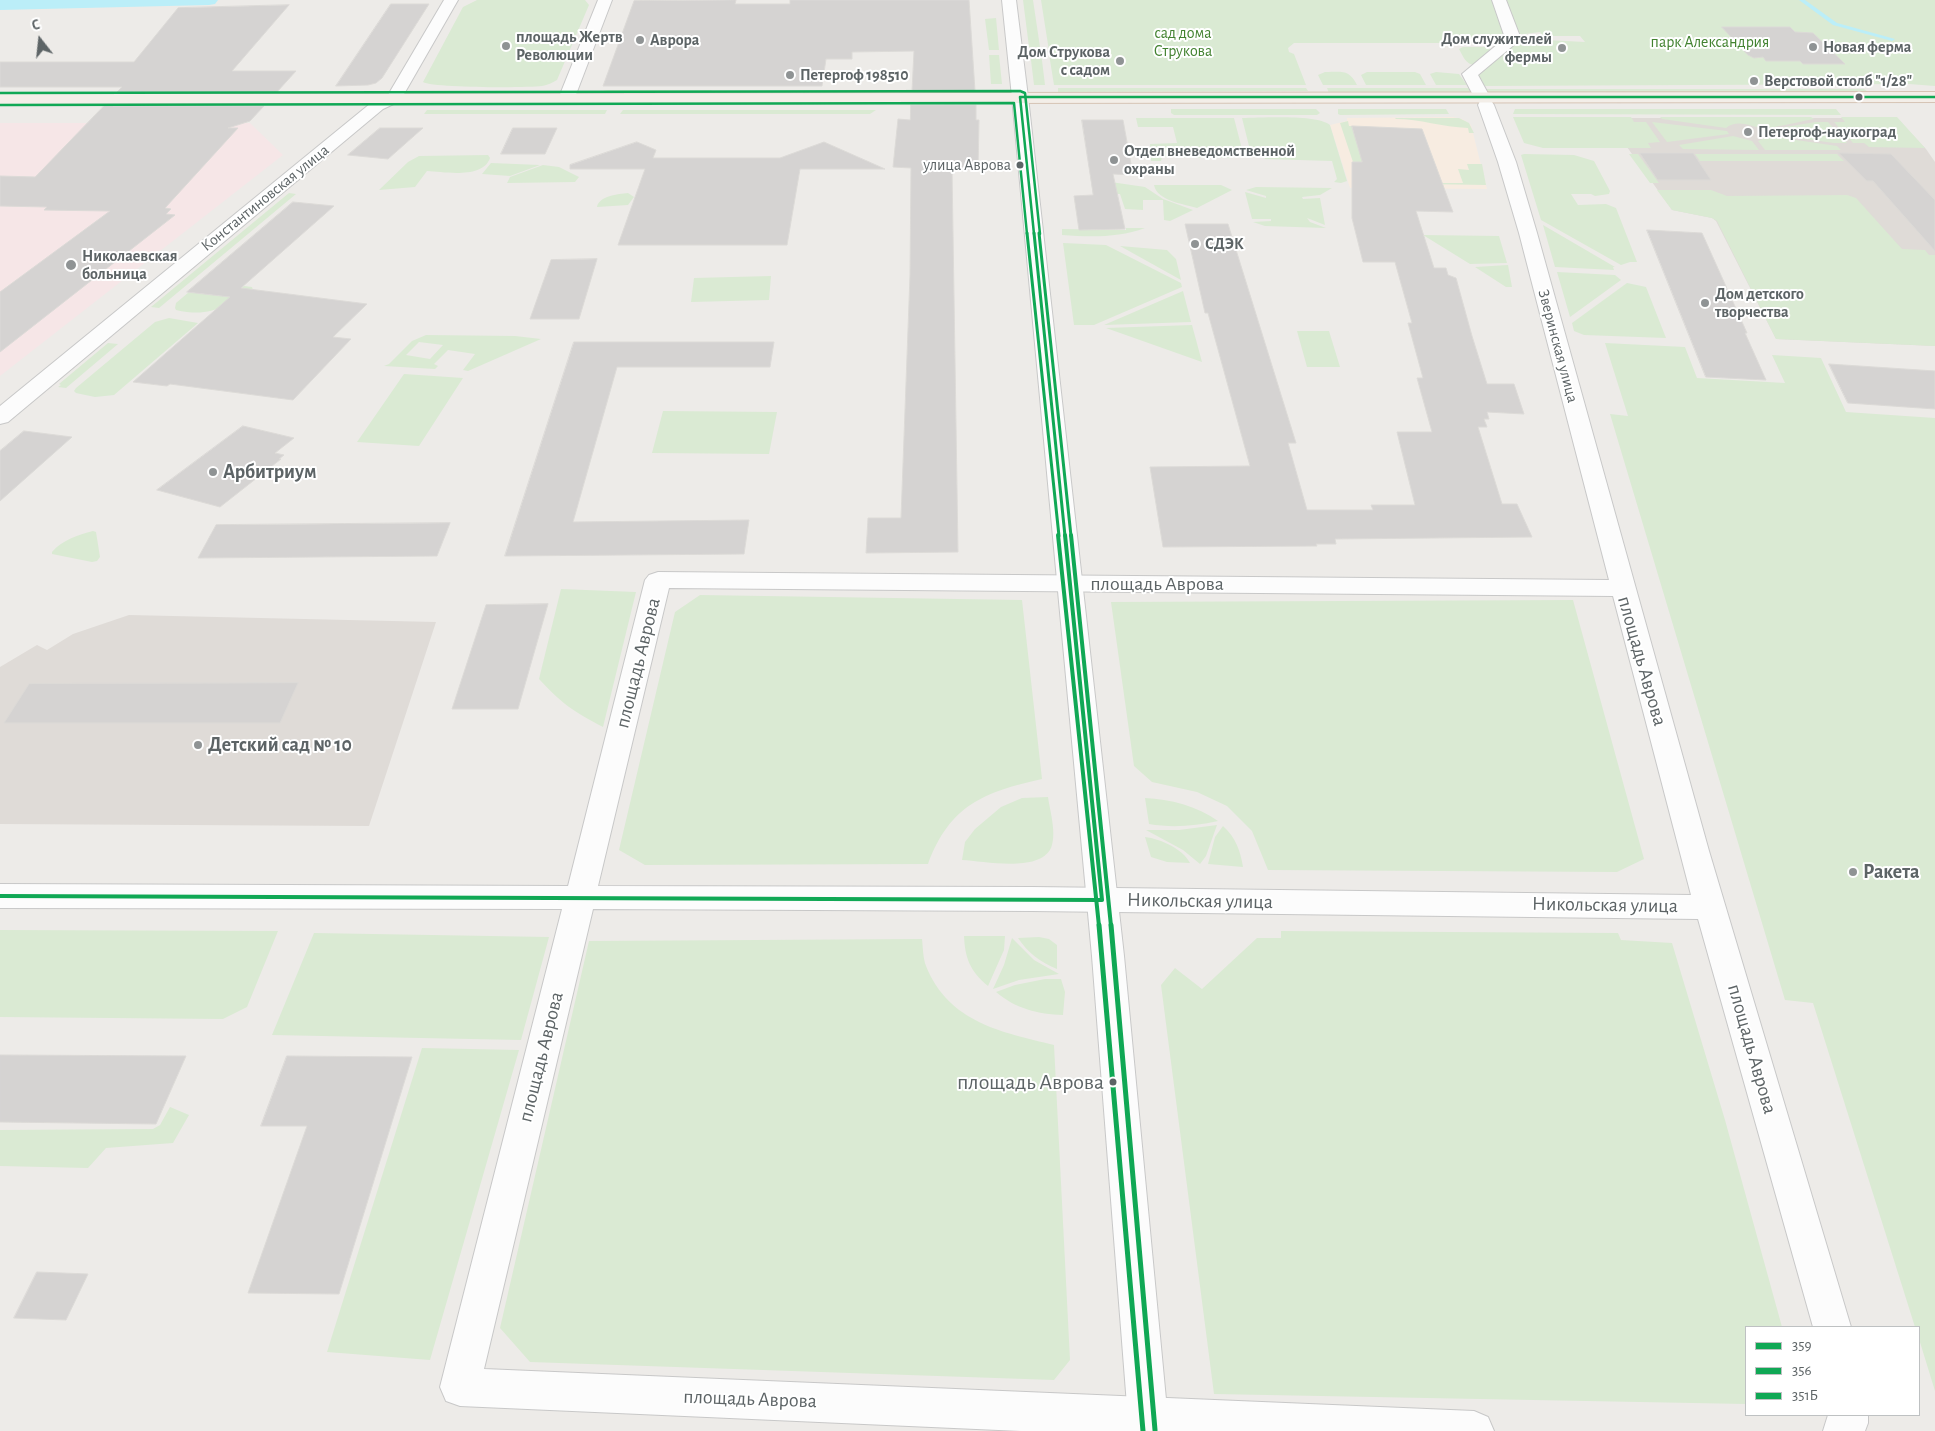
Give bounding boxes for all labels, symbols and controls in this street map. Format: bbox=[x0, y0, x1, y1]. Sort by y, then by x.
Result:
north arrow bbox=[15, 15, 65, 65]
text: С bbox=[30, 18, 42, 33]
park label: сад дома Струкова bbox=[1154, 23, 1212, 61]
place label: площадь Жертв Революции bbox=[516, 27, 622, 65]
place label: Дом служителей фермы bbox=[1441, 29, 1552, 67]
place label: Аврора bbox=[650, 30, 699, 50]
park label: парк Александрия bbox=[1651, 32, 1769, 52]
marker: Аврора bbox=[634, 34, 646, 46]
place label: Новая ферма bbox=[1823, 37, 1911, 57]
marker: площадь Жертв Революции bbox=[500, 40, 512, 52]
marker: Новая ферма bbox=[1807, 41, 1819, 53]
place label: Дом Струкова с садом bbox=[1018, 42, 1110, 80]
marker: Дом служителей фермы bbox=[1556, 42, 1568, 54]
marker: Дом Струкова с садом bbox=[1114, 55, 1126, 67]
place label: Петергоф 198510 bbox=[800, 65, 909, 85]
marker: Петергоф 198510 bbox=[784, 69, 796, 81]
place label: Верстовой столб "1/28" bbox=[1764, 71, 1912, 91]
marker: Верстовой столб "1/28" bbox=[1748, 75, 1760, 87]
unlabelled marker bbox=[1854, 92, 1864, 102]
place label: Петергоф-наукоград bbox=[1758, 122, 1896, 142]
marker: Петергоф-наукоград bbox=[1742, 126, 1754, 138]
street label: Константиновская улица bbox=[197, 140, 333, 256]
place label: Отдел вневедомственной охраны bbox=[1124, 141, 1295, 179]
marker: Отдел вневедомственной охраны bbox=[1108, 154, 1120, 166]
place label: улица Аврова bbox=[923, 155, 1011, 175]
marker: улица Аврова bbox=[1015, 160, 1025, 170]
place label: СДЭК bbox=[1205, 234, 1244, 254]
marker: СДЭК bbox=[1189, 238, 1201, 250]
place label: Николаевская больница bbox=[82, 246, 178, 284]
marker: Николаевская больница bbox=[64, 258, 78, 272]
place label: Дом детского творчества bbox=[1715, 284, 1804, 322]
street label: Зверинская улица bbox=[1534, 287, 1582, 405]
marker: Дом детского творчества bbox=[1699, 297, 1711, 309]
place label: Арбитриум bbox=[223, 460, 317, 484]
marker: Арбитриум bbox=[207, 466, 219, 478]
street label: площадь Аврова bbox=[1090, 572, 1224, 596]
street label: площадь Аврова bbox=[1612, 593, 1672, 729]
street label: площадь Аврова bbox=[610, 595, 666, 731]
place label: Детский сад № 10 bbox=[208, 733, 352, 757]
marker: Детский сад № 10 bbox=[192, 739, 204, 751]
place label: Ракета bbox=[1863, 860, 1920, 884]
marker: Ракета bbox=[1847, 866, 1859, 878]
street label: Никольская улица bbox=[1127, 888, 1273, 914]
street label: Никольская улица bbox=[1532, 892, 1678, 918]
street label: площадь Аврова bbox=[1722, 981, 1782, 1117]
street label: площадь Аврова bbox=[513, 989, 569, 1125]
place label: площадь Аврова bbox=[957, 1069, 1104, 1095]
marker: площадь Аврова bbox=[1108, 1077, 1118, 1087]
legend bbox=[1745, 1326, 1920, 1416]
text: 359 bbox=[1792, 1338, 1812, 1353]
text: 356 bbox=[1792, 1363, 1812, 1378]
street label: площадь Аврова bbox=[683, 1385, 817, 1413]
text: 351Б bbox=[1792, 1388, 1818, 1403]

